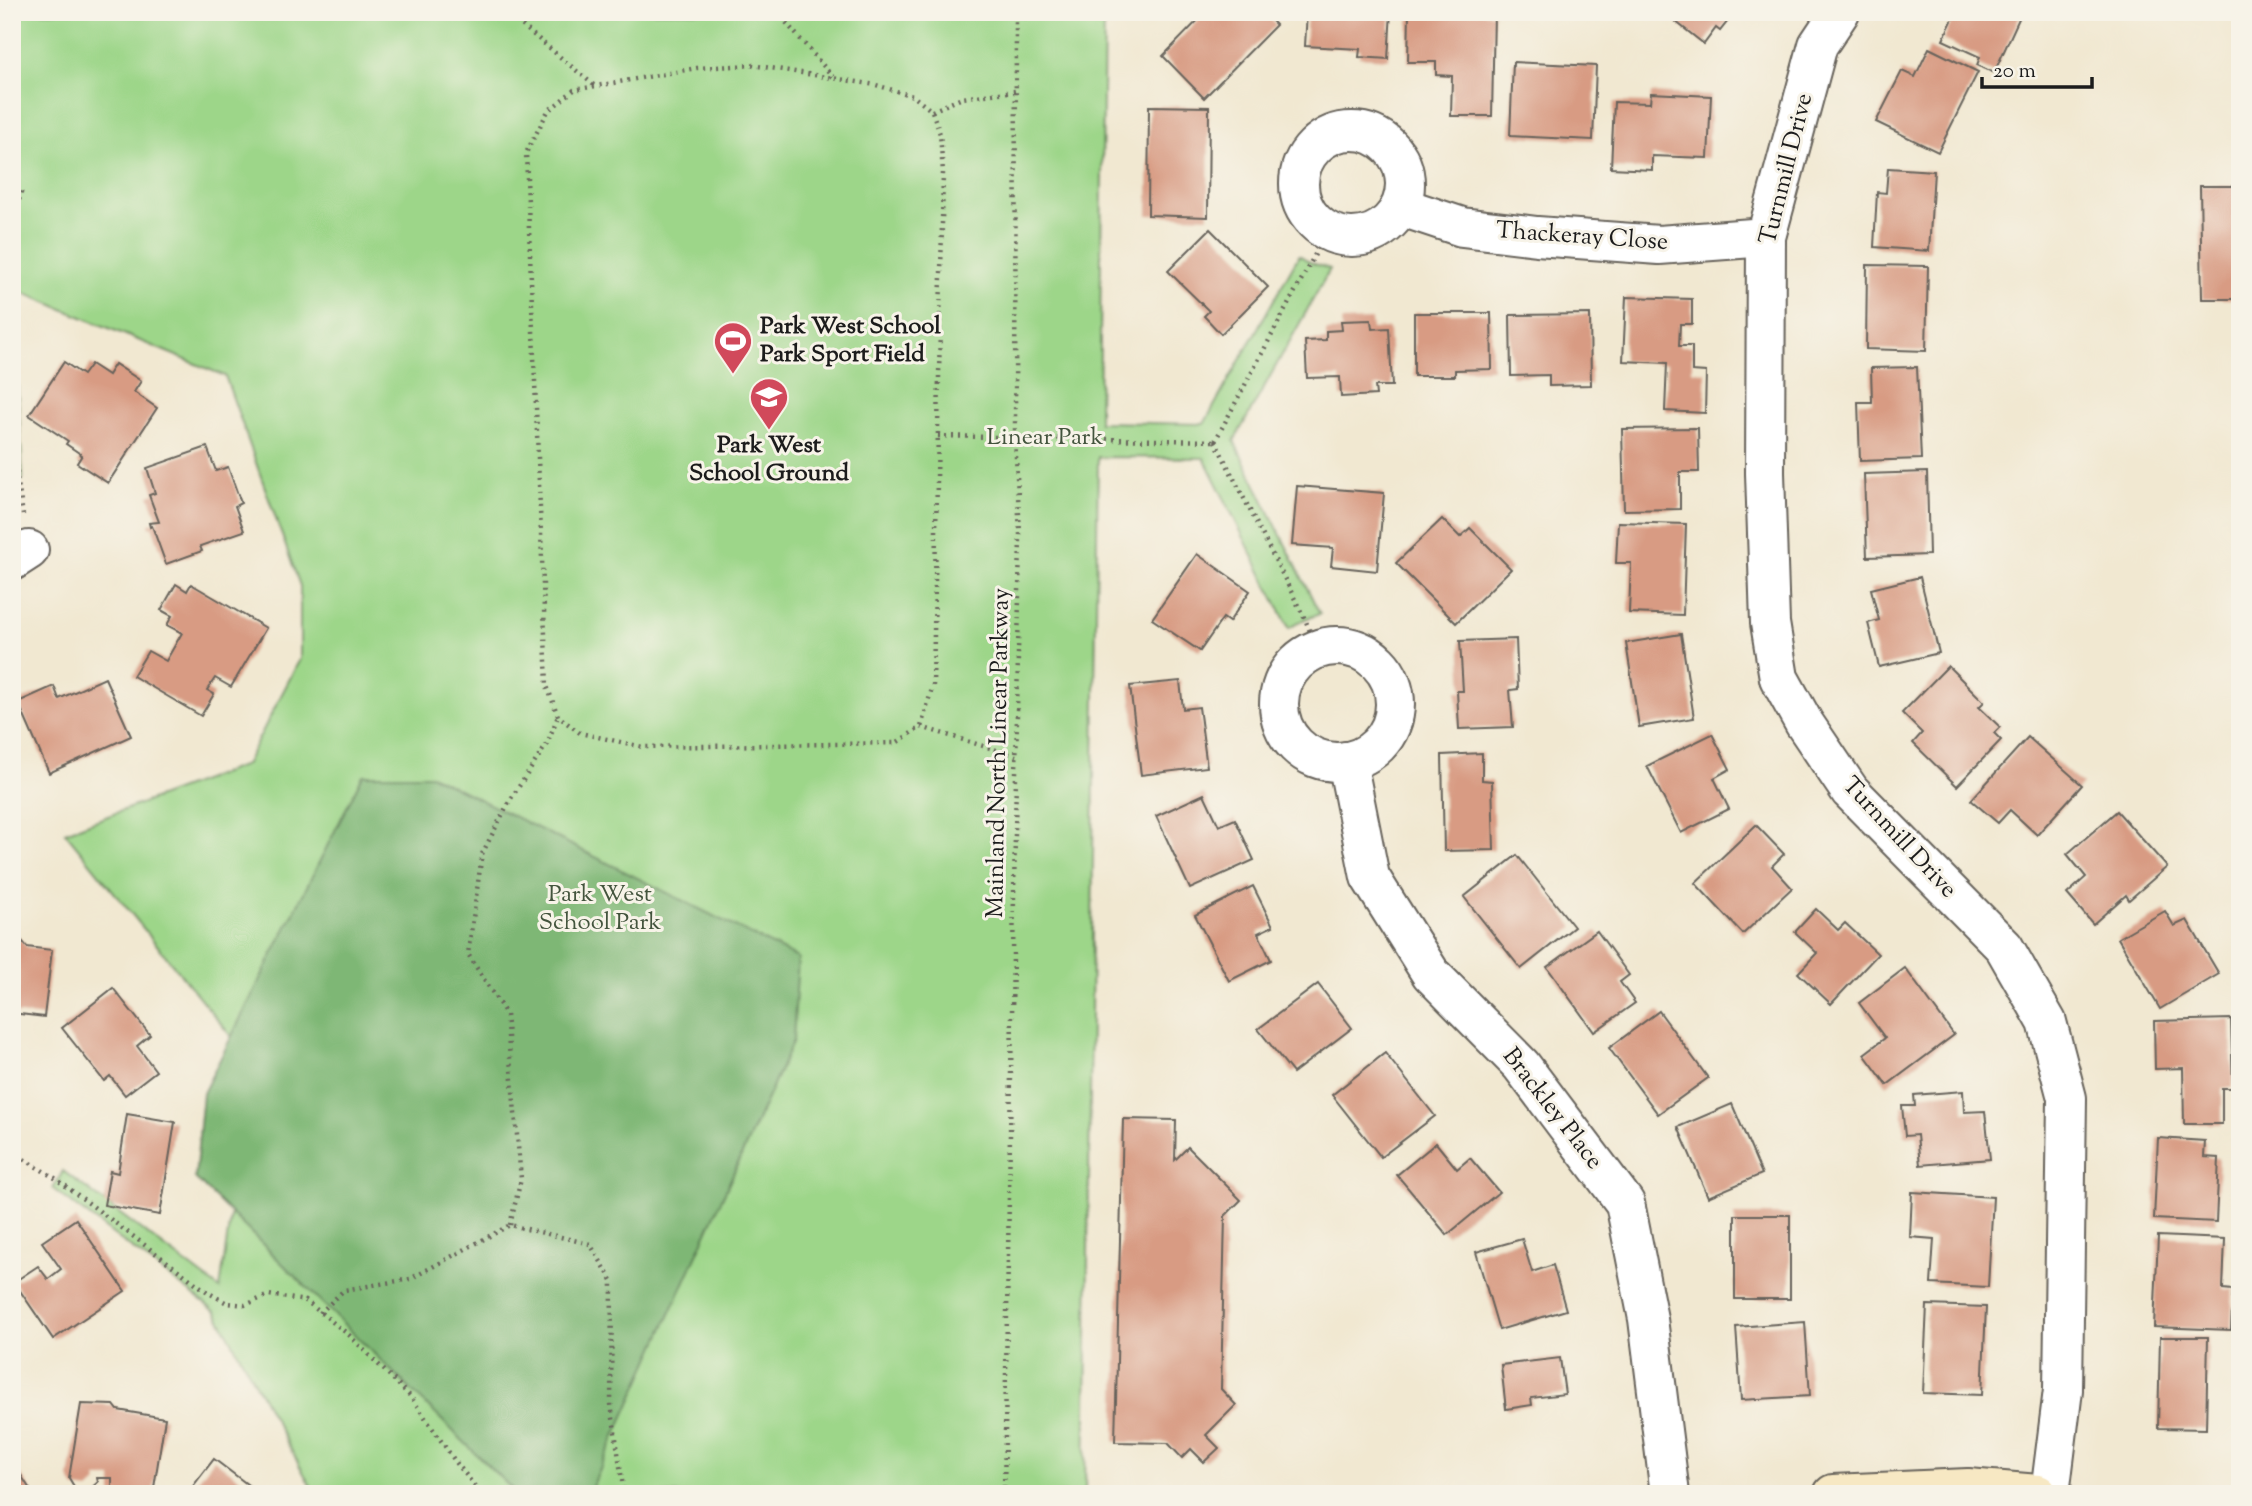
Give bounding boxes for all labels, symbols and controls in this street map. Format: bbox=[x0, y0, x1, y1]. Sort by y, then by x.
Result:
scale bar bbox=[1982, 46, 2093, 90]
text: 20 m bbox=[1993, 57, 2036, 87]
street label: Turnmill Drive bbox=[1752, 90, 1822, 248]
street label: Thackeray Close bbox=[1495, 214, 1669, 260]
place label: Park West School Park Sport Field bbox=[760, 310, 941, 372]
sports icon: Park West School Park Sport Field bbox=[712, 320, 754, 375]
school or university icon: Park West School Ground bbox=[748, 376, 790, 431]
park label: Linear Park bbox=[986, 421, 1104, 455]
place label: Park West School Ground bbox=[689, 429, 849, 491]
street label: Mainland North Linear Parkway bbox=[979, 588, 1019, 918]
street label: Turnmill Drive bbox=[1834, 770, 1964, 906]
park label: Park West School Park bbox=[539, 878, 661, 940]
street label: Brackley Place bbox=[1494, 1041, 1610, 1177]

